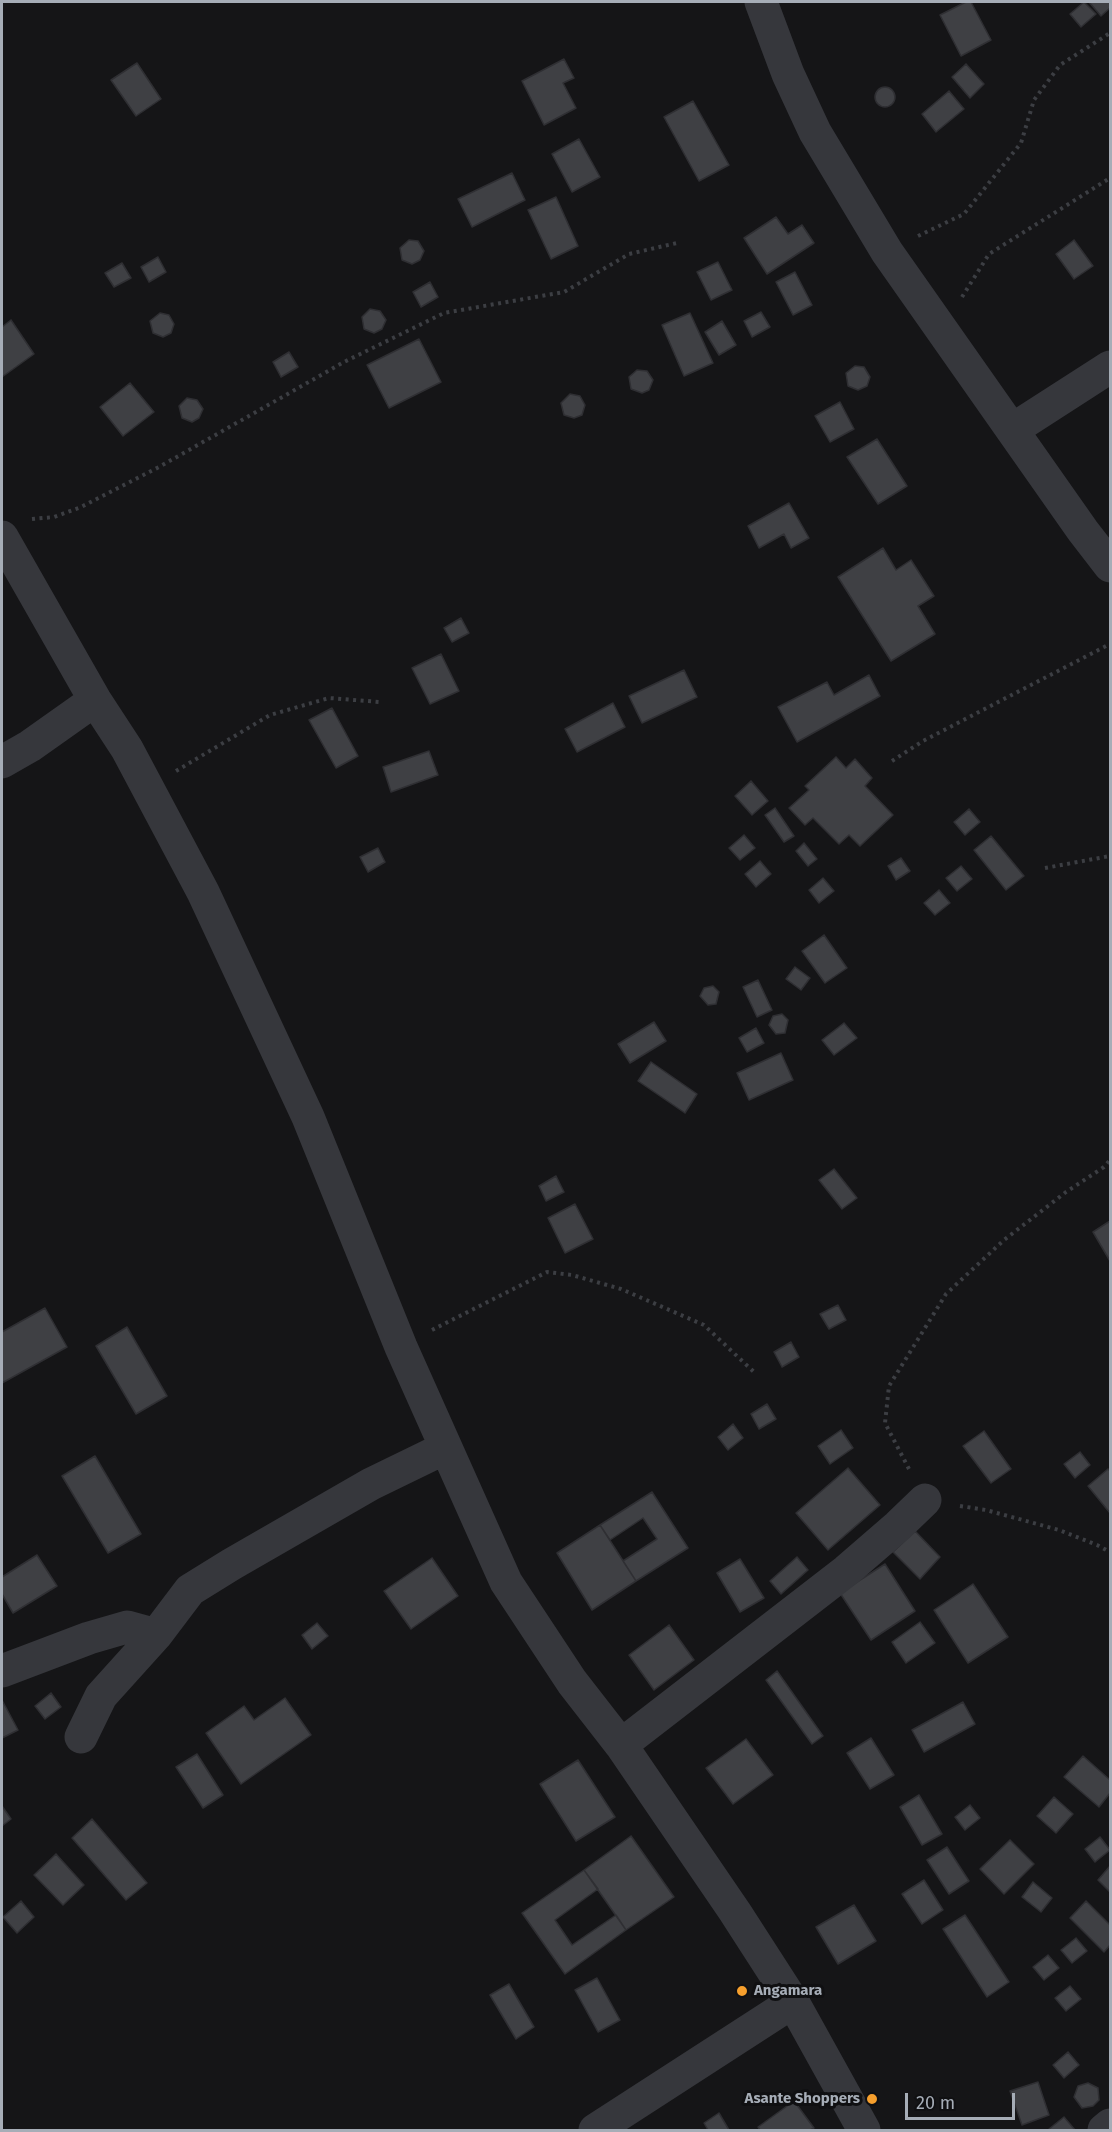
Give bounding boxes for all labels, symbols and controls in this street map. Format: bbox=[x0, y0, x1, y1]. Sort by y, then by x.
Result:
place label: Angamara bbox=[754, 1982, 822, 2000]
marker: Angamara bbox=[735, 1984, 749, 1998]
scale bar bbox=[908, 2081, 1018, 2119]
place label: Asante Shoppers bbox=[745, 2090, 860, 2108]
marker: Asante Shoppers bbox=[865, 2092, 879, 2106]
text: 20 m bbox=[916, 2092, 955, 2114]

